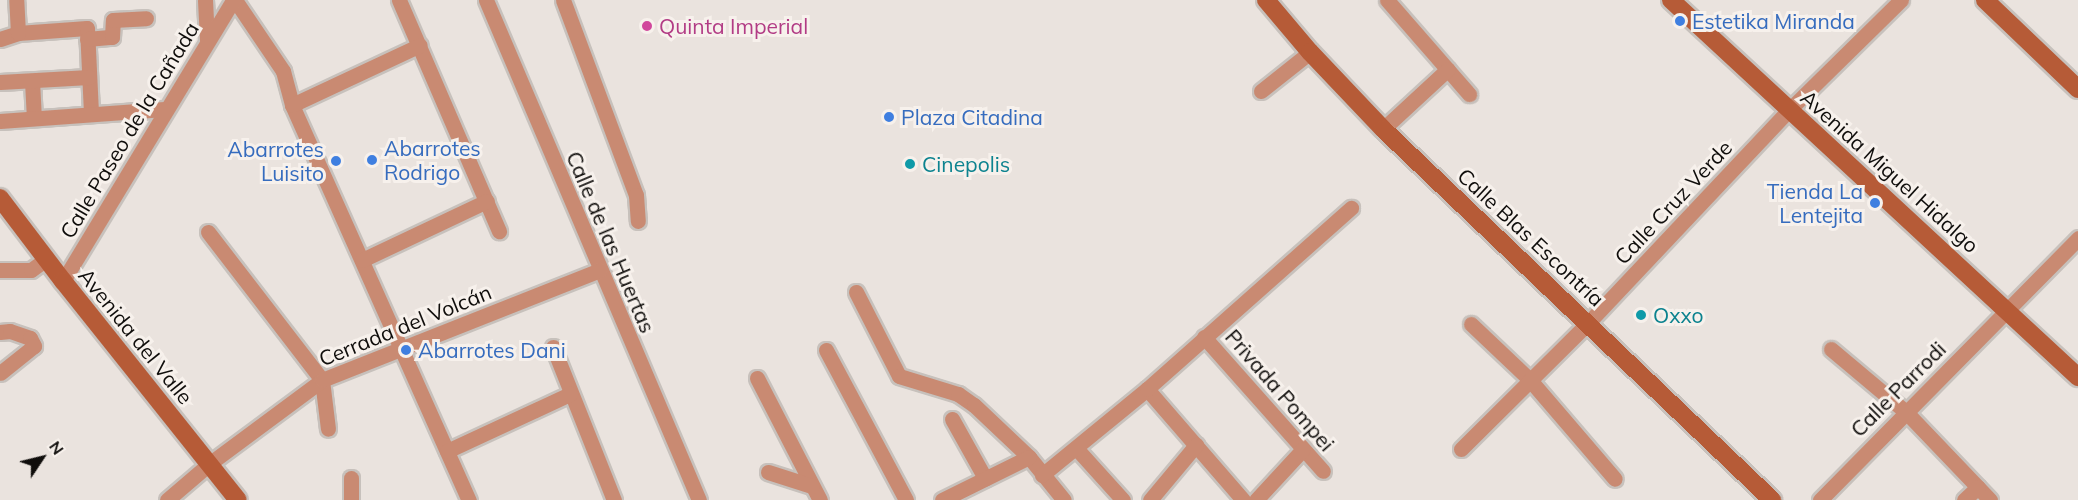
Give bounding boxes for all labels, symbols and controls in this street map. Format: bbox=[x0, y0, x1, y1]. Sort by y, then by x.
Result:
place label: Estetika Miranda bbox=[1692, 8, 1855, 34]
place label: Quinta Imperial bbox=[659, 13, 808, 39]
marker: Estetika Miranda bbox=[1673, 14, 1687, 28]
street label: Calle Paseo de la Cañada bbox=[54, 17, 204, 243]
marker: Quinta Imperial bbox=[640, 19, 654, 33]
street label: Avenida Miguel Hidalgo bbox=[1796, 84, 1984, 258]
place label: Plaza Citadina bbox=[901, 104, 1043, 130]
marker: Plaza Citadina bbox=[882, 110, 896, 124]
place label: Abarrotes Rodrigo bbox=[384, 135, 481, 185]
street label: Calle Cruz Verde bbox=[1609, 135, 1737, 269]
place label: Abarrotes Luisito bbox=[227, 136, 324, 186]
street label: Calle de las Huertas bbox=[561, 147, 661, 337]
place label: Cinepolis bbox=[922, 151, 1010, 177]
marker: Abarrotes Rodrigo bbox=[365, 153, 379, 167]
marker: Abarrotes Luisito bbox=[329, 154, 343, 168]
marker: Cinepolis bbox=[903, 157, 917, 171]
street label: Calle Blas Escontría bbox=[1453, 163, 1609, 311]
place label: Tienda La Lentejita bbox=[1767, 178, 1863, 228]
marker: Tienda La Lentejita bbox=[1868, 196, 1882, 210]
street label: Avenida del Valle bbox=[74, 263, 198, 409]
street label: Cerrada del Volcán bbox=[315, 279, 495, 371]
place label: Oxxo bbox=[1653, 302, 1703, 328]
marker: Oxxo bbox=[1634, 308, 1648, 322]
street label: Privada Pompei bbox=[1220, 324, 1340, 456]
street label: Calle Parrodi bbox=[1845, 336, 1951, 442]
place label: Abarrotes Dani bbox=[418, 337, 566, 363]
marker: Abarrotes Dani bbox=[399, 343, 413, 357]
north arrow bbox=[12, 428, 72, 488]
text: N bbox=[45, 437, 68, 458]

